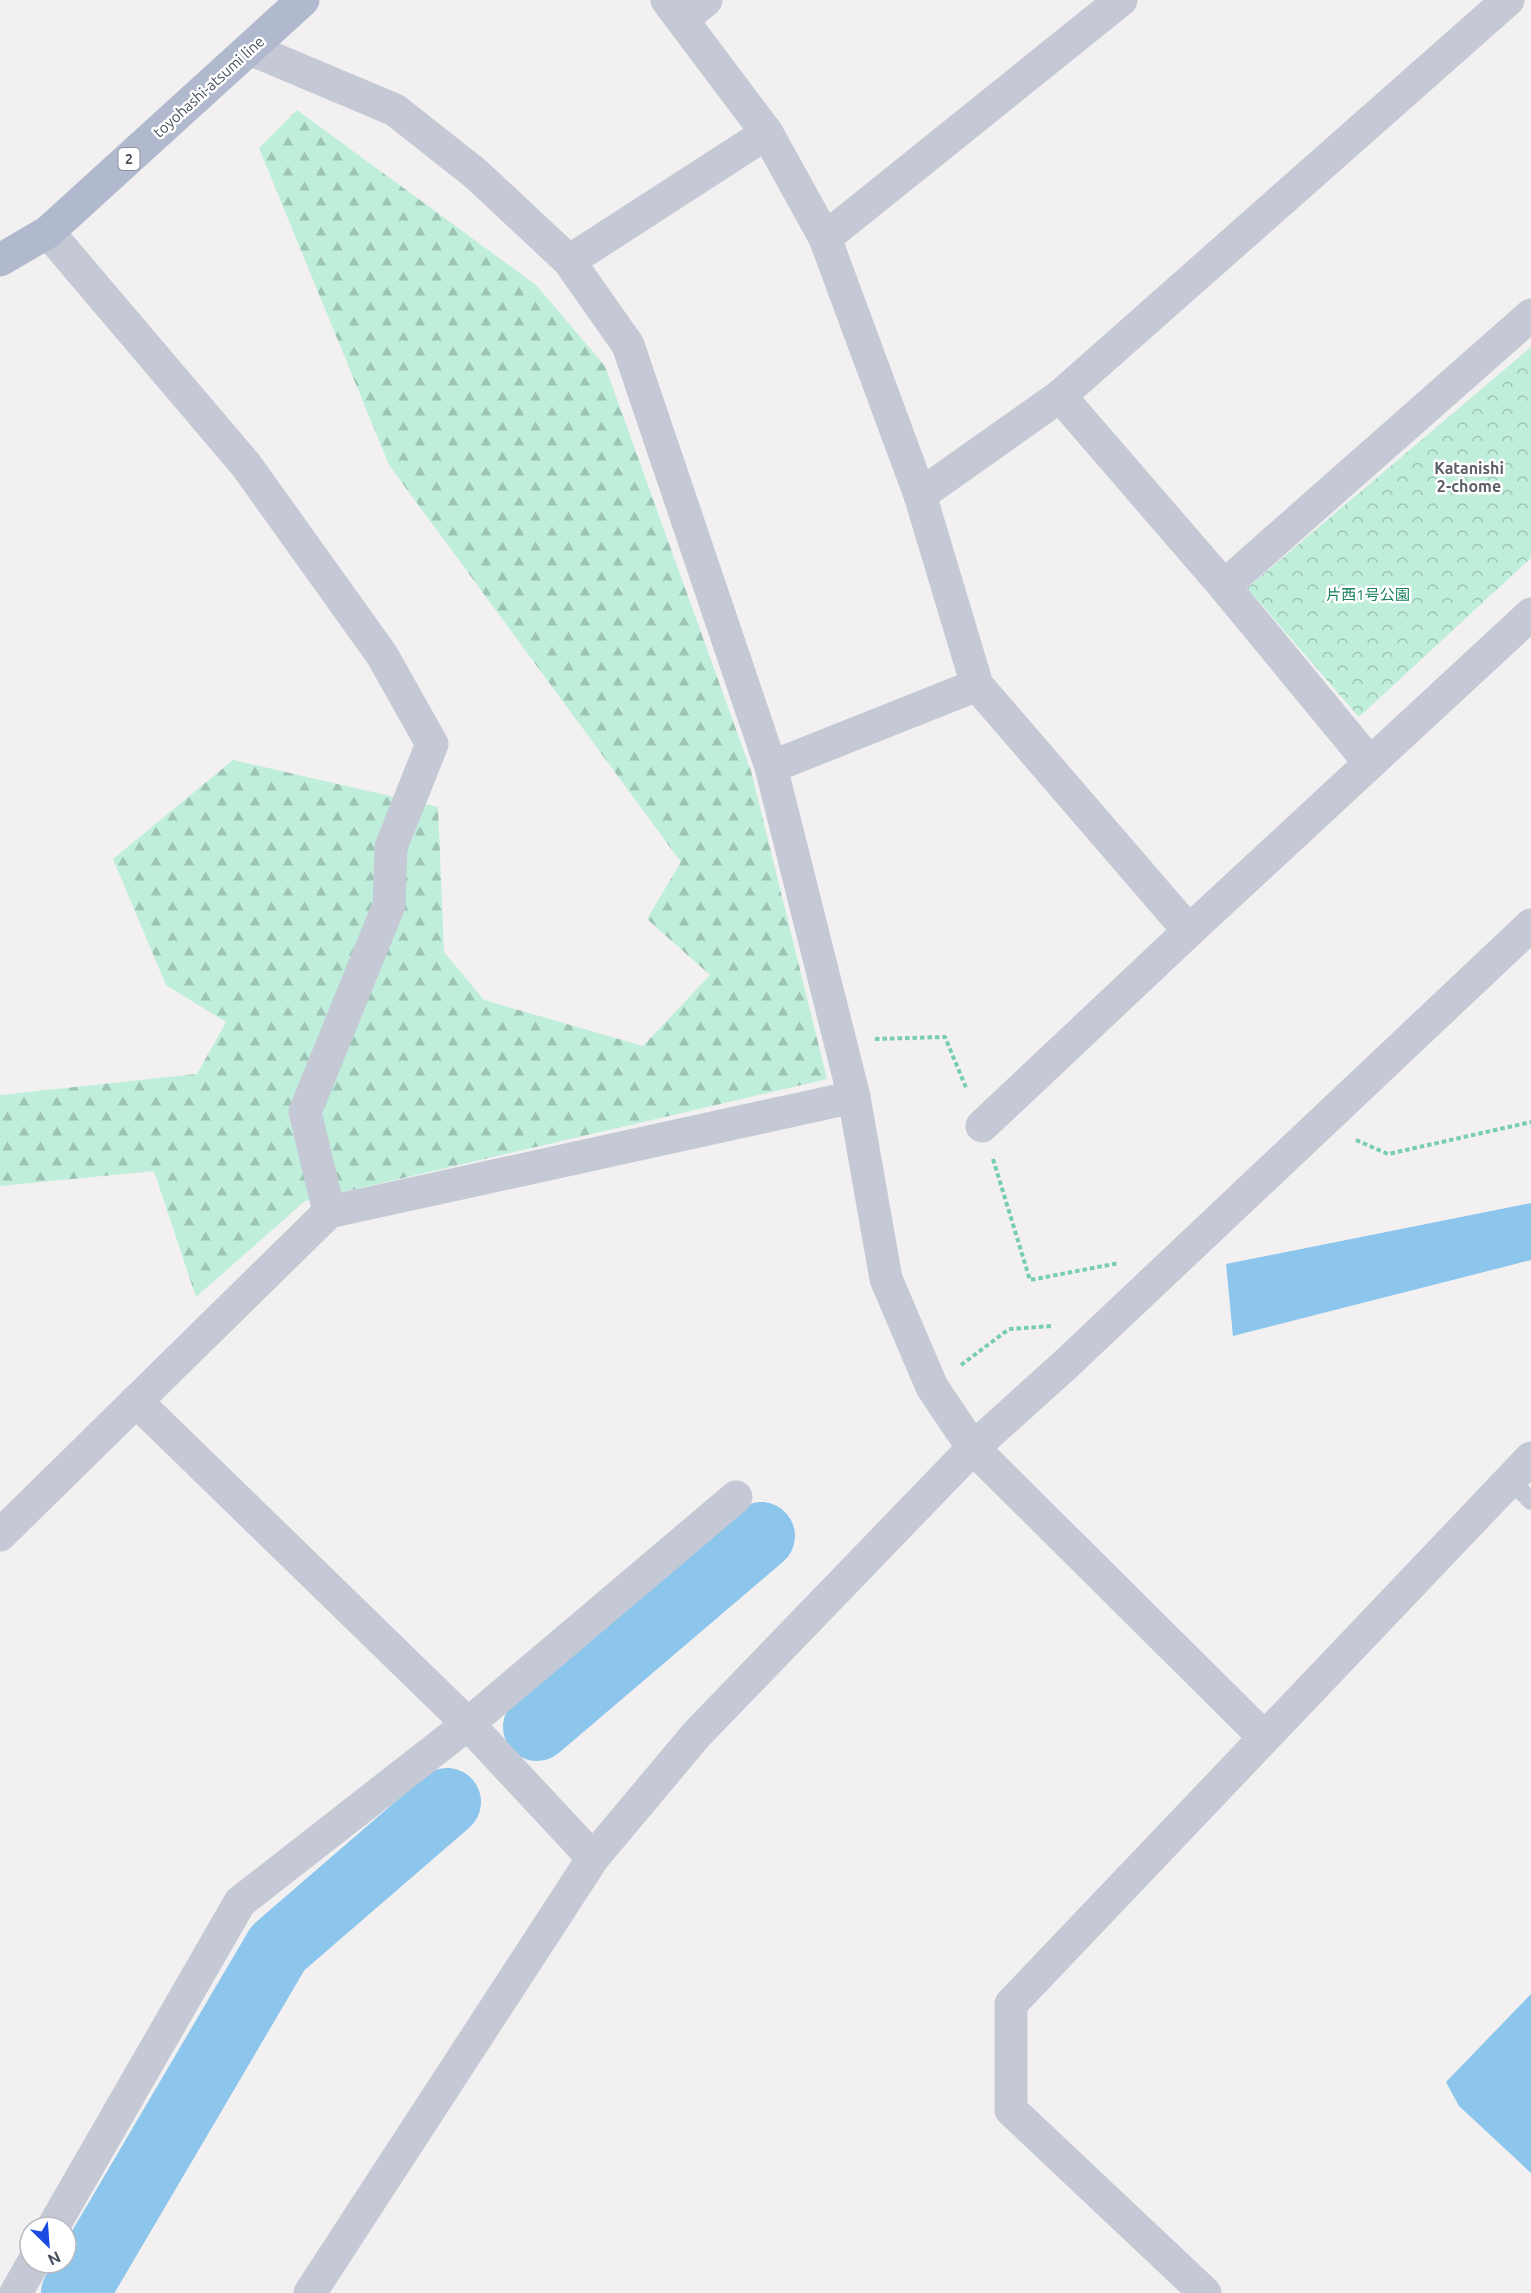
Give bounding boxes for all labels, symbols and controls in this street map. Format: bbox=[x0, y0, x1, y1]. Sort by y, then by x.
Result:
street label: toyohashi-atsumi line bbox=[150, 32, 268, 141]
road number: 2 bbox=[118, 148, 140, 170]
district label: Katanishi 2-chome bbox=[1434, 459, 1504, 495]
park label: 片西1号公園 bbox=[1326, 586, 1410, 603]
north arrow bbox=[18, 2215, 78, 2275]
text: N bbox=[45, 2248, 64, 2269]

